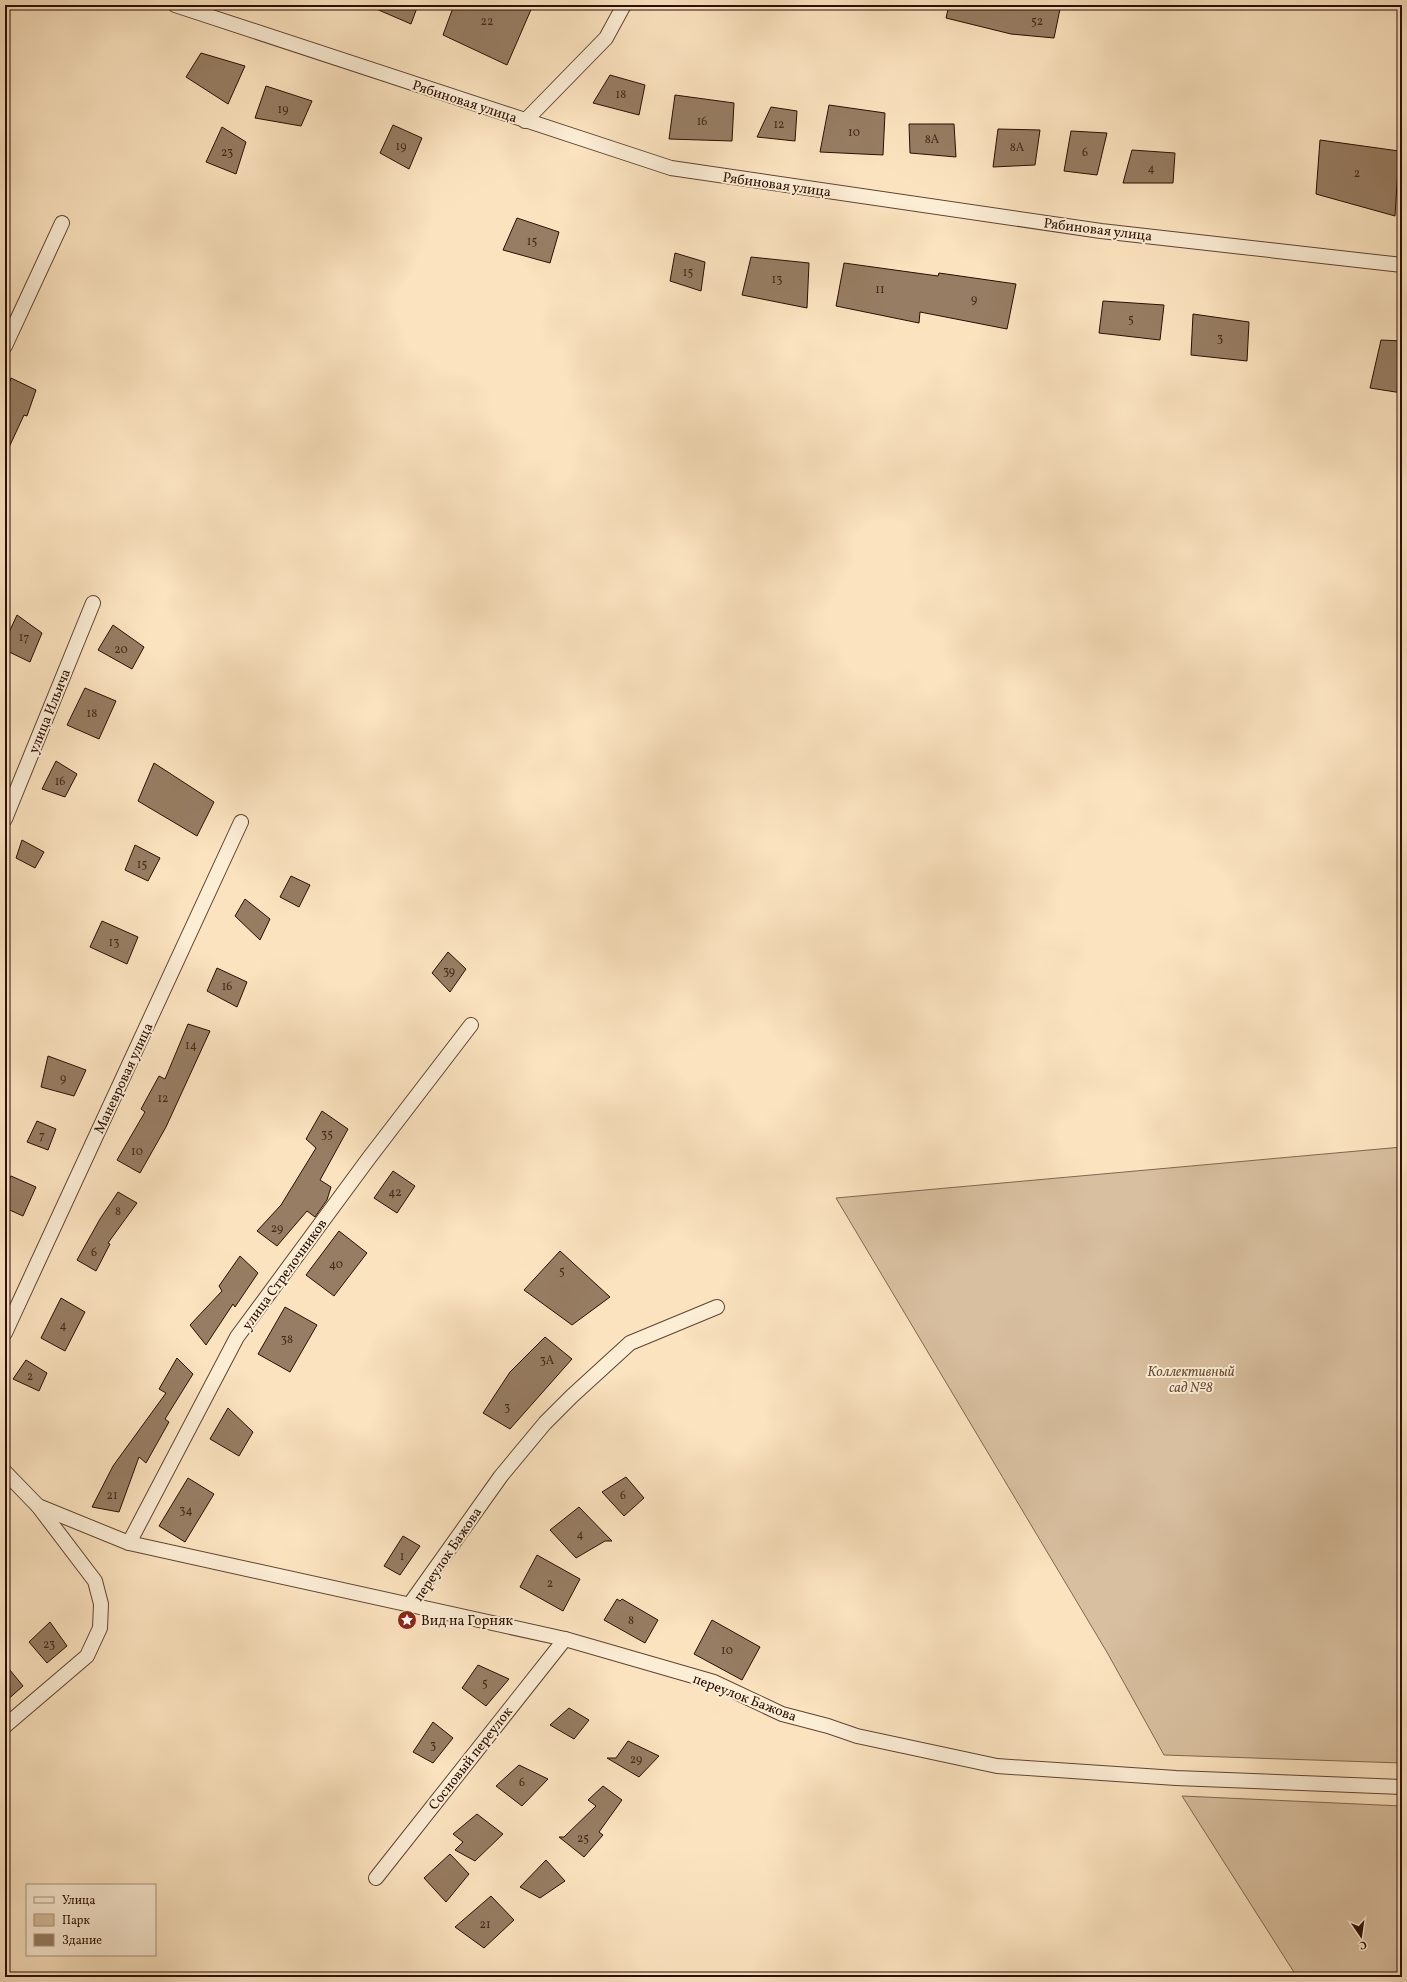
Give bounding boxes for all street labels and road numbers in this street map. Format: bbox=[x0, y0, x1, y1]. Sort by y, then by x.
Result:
street label: Рябиновая улица bbox=[410, 76, 519, 128]
street label: Рябиновая улица bbox=[721, 168, 832, 203]
street label: Рябиновая улица bbox=[1042, 214, 1153, 247]
street label: улица Ильича bbox=[25, 666, 76, 757]
street label: Маневровая улица bbox=[90, 1020, 158, 1137]
street label: улица Стрелочников bbox=[238, 1215, 332, 1334]
street label: переулок Бажова bbox=[410, 1504, 487, 1606]
street label: переулок Бажова bbox=[690, 1670, 799, 1727]
street label: Сосновый переулок bbox=[425, 1703, 518, 1814]

